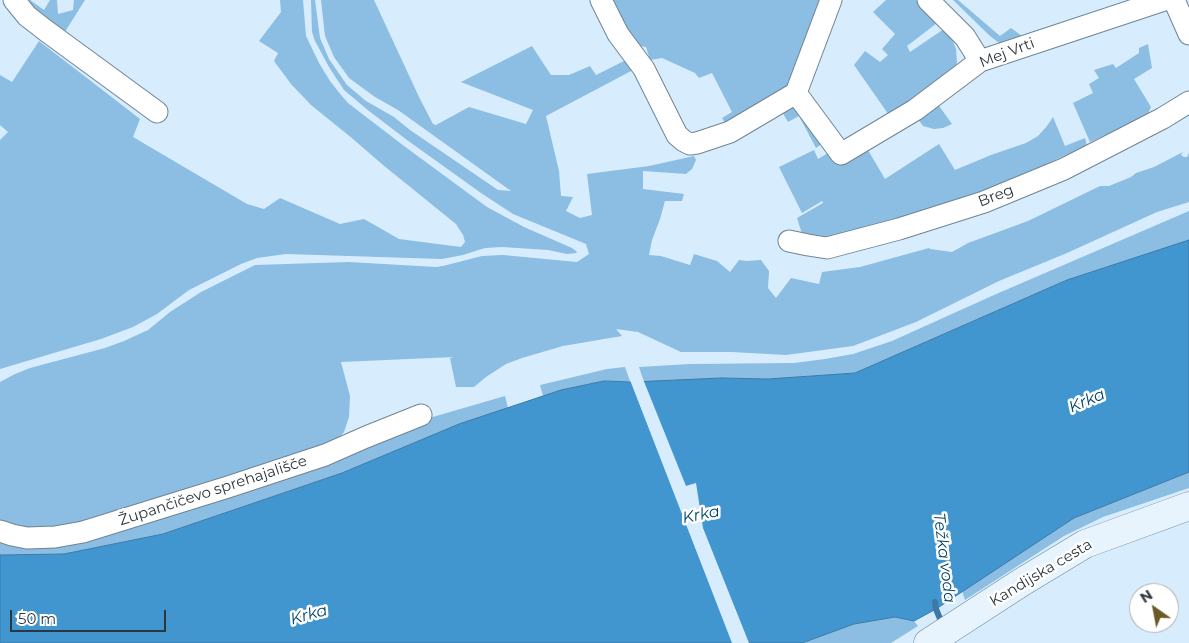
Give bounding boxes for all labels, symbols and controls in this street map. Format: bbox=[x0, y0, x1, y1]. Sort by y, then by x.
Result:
street label: Mej Vrti bbox=[977, 34, 1037, 72]
street label: Breg bbox=[976, 181, 1016, 211]
water label: Krka bbox=[1066, 385, 1108, 417]
street label: Župančičevo sprehajališče bbox=[117, 452, 309, 530]
water label: Krka bbox=[681, 502, 721, 528]
water label: Težka voda bbox=[929, 512, 959, 604]
street label: Kandijska cesta bbox=[987, 535, 1095, 611]
north arrow bbox=[1129, 583, 1179, 633]
text: N bbox=[1137, 586, 1156, 607]
scale bar bbox=[12, 600, 169, 632]
water label: Krka bbox=[288, 601, 330, 629]
text: 50 m bbox=[18, 609, 56, 628]

